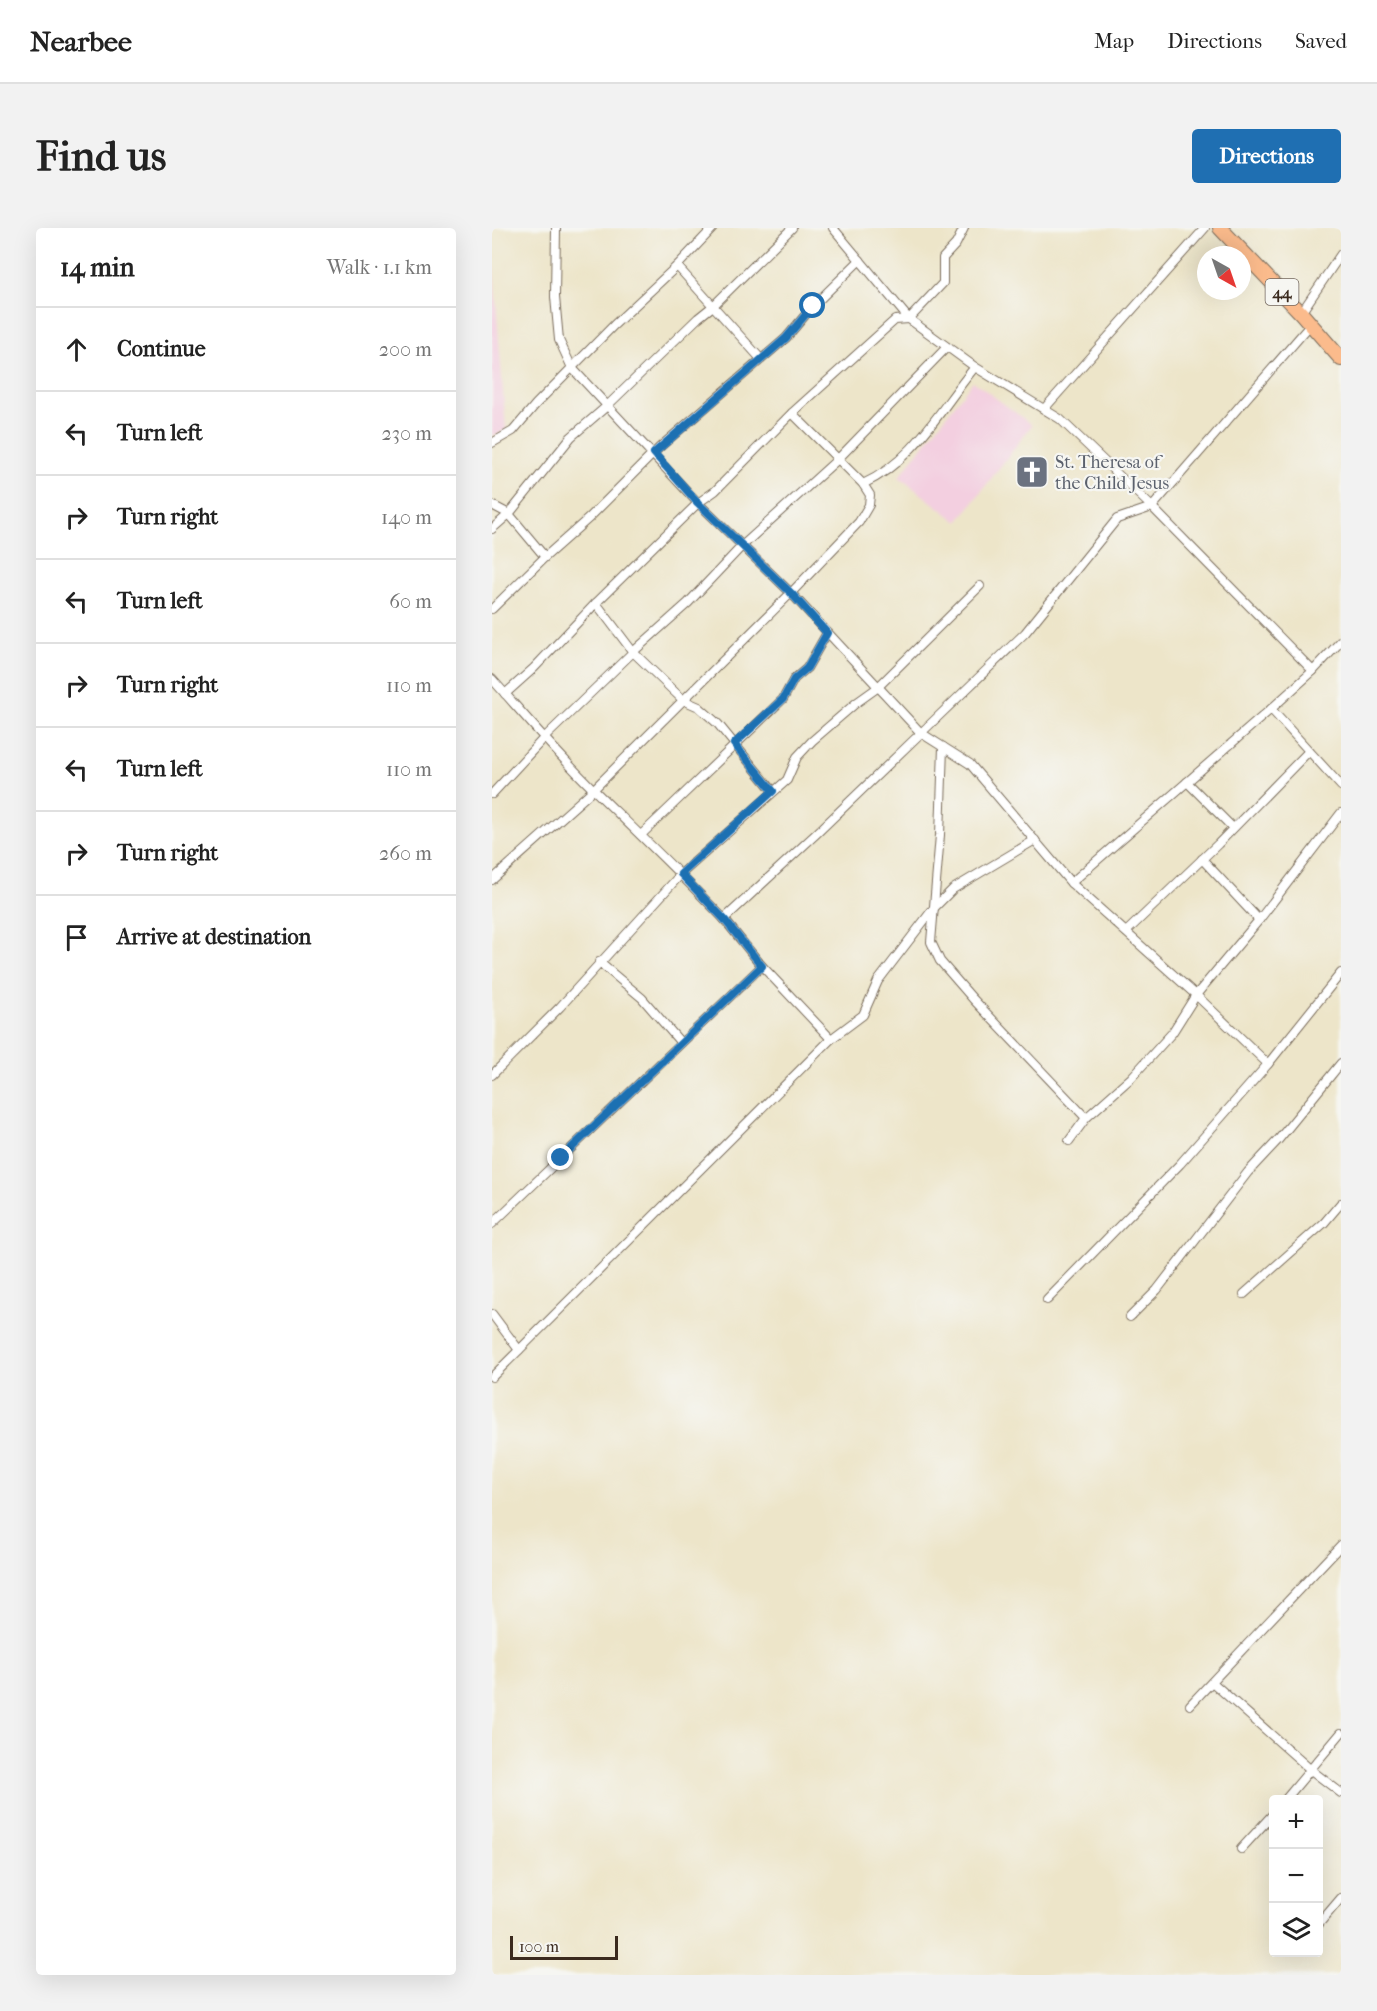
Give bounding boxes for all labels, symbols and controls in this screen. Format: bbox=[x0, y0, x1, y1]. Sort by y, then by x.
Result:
text: Nearbee bbox=[30, 25, 132, 58]
text: Map bbox=[1094, 29, 1134, 53]
text: Directions bbox=[1167, 29, 1262, 53]
text: Saved bbox=[1295, 29, 1347, 53]
button: Directions bbox=[1192, 129, 1341, 183]
text: Find us bbox=[36, 132, 166, 181]
north arrow bbox=[1197, 246, 1251, 300]
text: 14 min bbox=[60, 252, 135, 283]
text: Walk · 1.1 km bbox=[327, 256, 432, 279]
road number: 44 bbox=[1266, 279, 1298, 305]
route start bbox=[799, 292, 825, 318]
icon: ahead bbox=[60, 333, 93, 366]
text: Continue bbox=[117, 336, 206, 362]
text: 200 m bbox=[379, 338, 432, 361]
icon: left bbox=[60, 417, 93, 450]
text: Turn left bbox=[117, 420, 203, 446]
text: 230 m bbox=[382, 422, 432, 445]
place label: St. Theresa of the Child Jesus bbox=[1055, 452, 1169, 494]
church icon: St. Theresa of the Child Jesus bbox=[1014, 454, 1050, 490]
icon: right bbox=[60, 501, 93, 534]
text: Turn right bbox=[117, 504, 218, 530]
text: 140 m bbox=[381, 506, 432, 529]
icon: left bbox=[60, 585, 93, 618]
text: Turn left bbox=[117, 588, 203, 614]
text: 60 m bbox=[389, 590, 432, 613]
icon: right bbox=[60, 669, 93, 702]
text: Turn right bbox=[117, 672, 218, 698]
text: 110 m bbox=[386, 674, 432, 697]
icon: left bbox=[60, 753, 93, 786]
text: Turn left bbox=[117, 756, 203, 782]
text: 110 m bbox=[386, 758, 432, 781]
icon: right bbox=[60, 837, 93, 870]
text: Turn right bbox=[117, 840, 218, 866]
text: 260 m bbox=[379, 842, 432, 865]
icon: arrive bbox=[60, 921, 93, 954]
text: Arrive at destination bbox=[117, 924, 311, 950]
route end bbox=[547, 1144, 573, 1170]
map controls bbox=[1269, 1795, 1323, 1957]
button: + bbox=[1269, 1795, 1323, 1849]
button: − bbox=[1269, 1849, 1323, 1903]
button: layers bbox=[1269, 1903, 1323, 1957]
scale bar bbox=[510, 1933, 618, 1960]
text: 100 m bbox=[519, 1937, 559, 1956]

